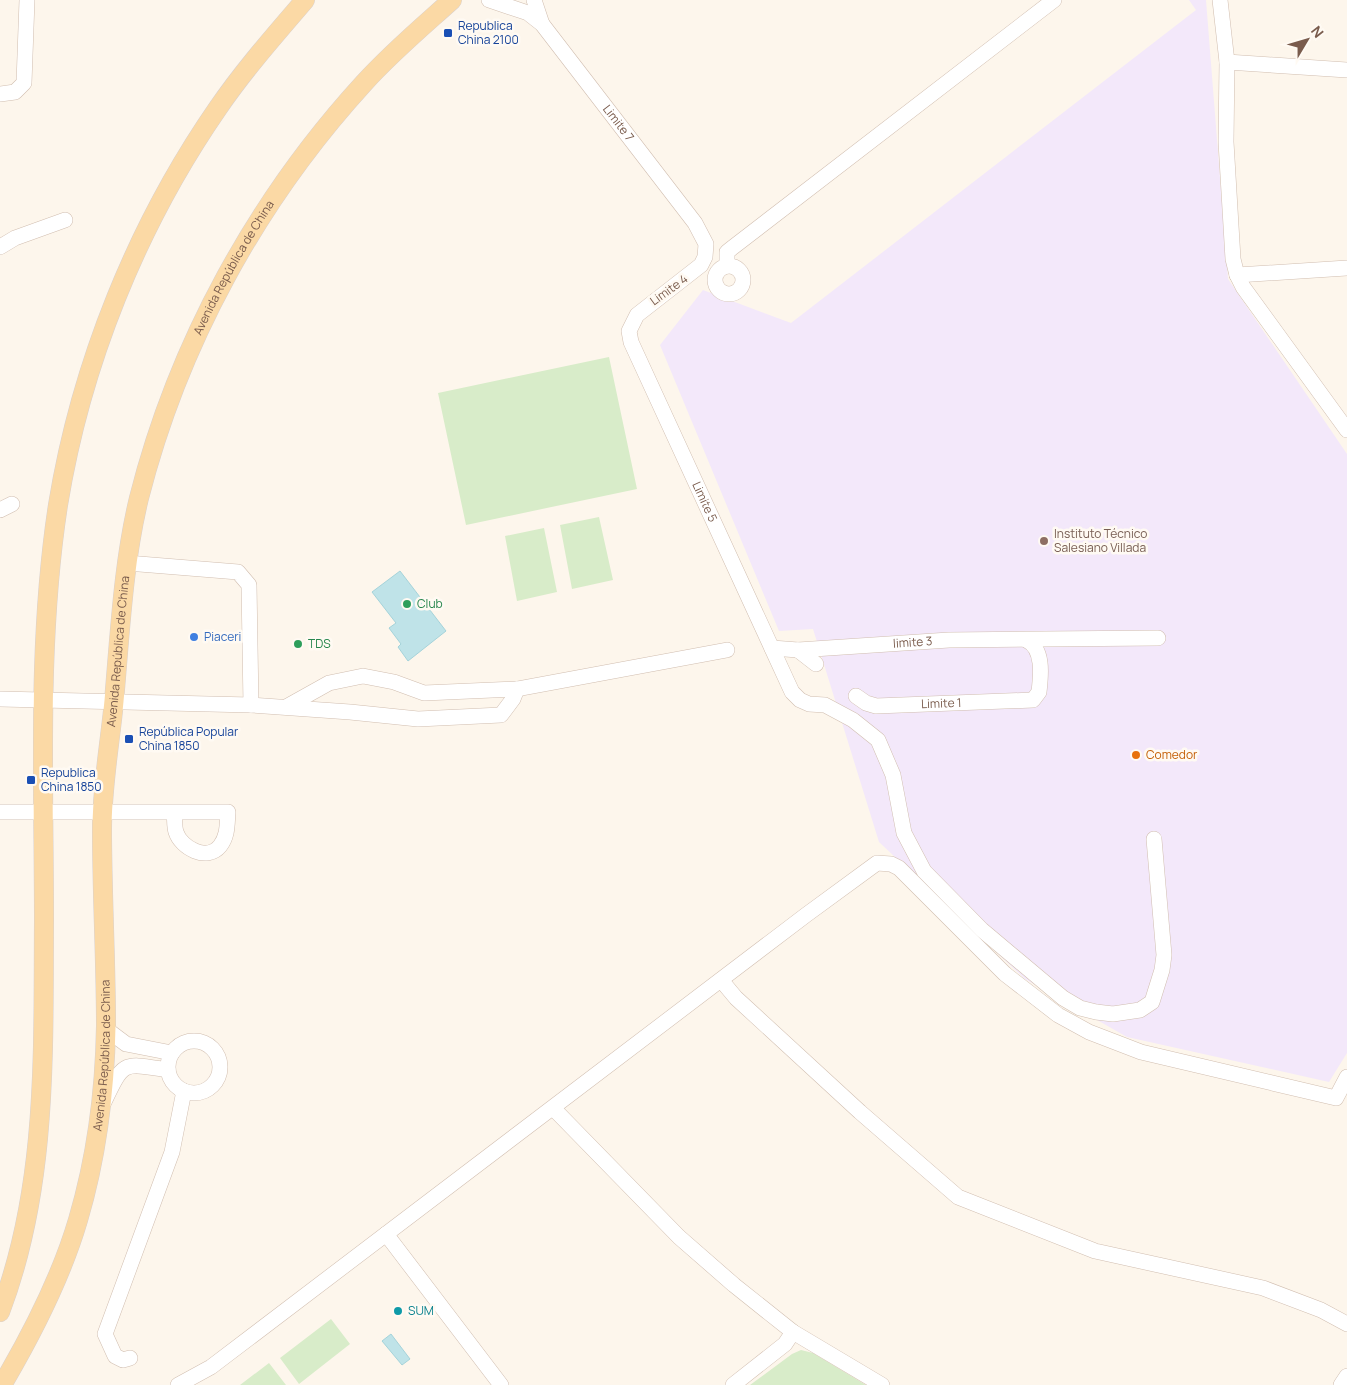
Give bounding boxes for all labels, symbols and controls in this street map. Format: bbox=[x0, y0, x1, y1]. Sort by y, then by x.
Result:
north arrow bbox=[1282, 15, 1332, 65]
place label: Republica China 2100 bbox=[458, 17, 519, 48]
text: N bbox=[1307, 22, 1328, 42]
marker: Republica China 2100 bbox=[442, 27, 454, 39]
street label: Limite 7 bbox=[599, 101, 638, 145]
street label: Avenida República de China bbox=[189, 197, 278, 338]
street label: Limite 4 bbox=[646, 270, 691, 309]
street label: Limite 5 bbox=[688, 479, 722, 525]
place label: Instituto Técnico Salesiano Villada bbox=[1054, 525, 1147, 556]
marker: Instituto Técnico Salesiano Villada bbox=[1038, 535, 1050, 547]
street label: Avenida República de China bbox=[102, 575, 133, 728]
place label: Club bbox=[417, 595, 443, 612]
marker: Club bbox=[401, 598, 413, 610]
place label: Piaceri bbox=[204, 628, 241, 645]
marker: Piaceri bbox=[188, 631, 200, 643]
street label: limite 3 bbox=[892, 632, 933, 652]
place label: TDS bbox=[308, 635, 331, 652]
marker: TDS bbox=[292, 638, 304, 650]
street label: Limite 1 bbox=[921, 694, 962, 712]
place label: República Popular China 1850 bbox=[139, 723, 239, 754]
marker: República Popular China 1850 bbox=[123, 733, 135, 745]
place label: Comedor bbox=[1146, 746, 1198, 763]
marker: Comedor bbox=[1130, 749, 1142, 761]
place label: Republica China 1850 bbox=[41, 764, 102, 795]
marker: Republica China 1850 bbox=[25, 774, 37, 786]
street label: Avenida República de China bbox=[88, 980, 114, 1132]
place label: SUM bbox=[408, 1302, 434, 1319]
marker: SUM bbox=[392, 1305, 404, 1317]

